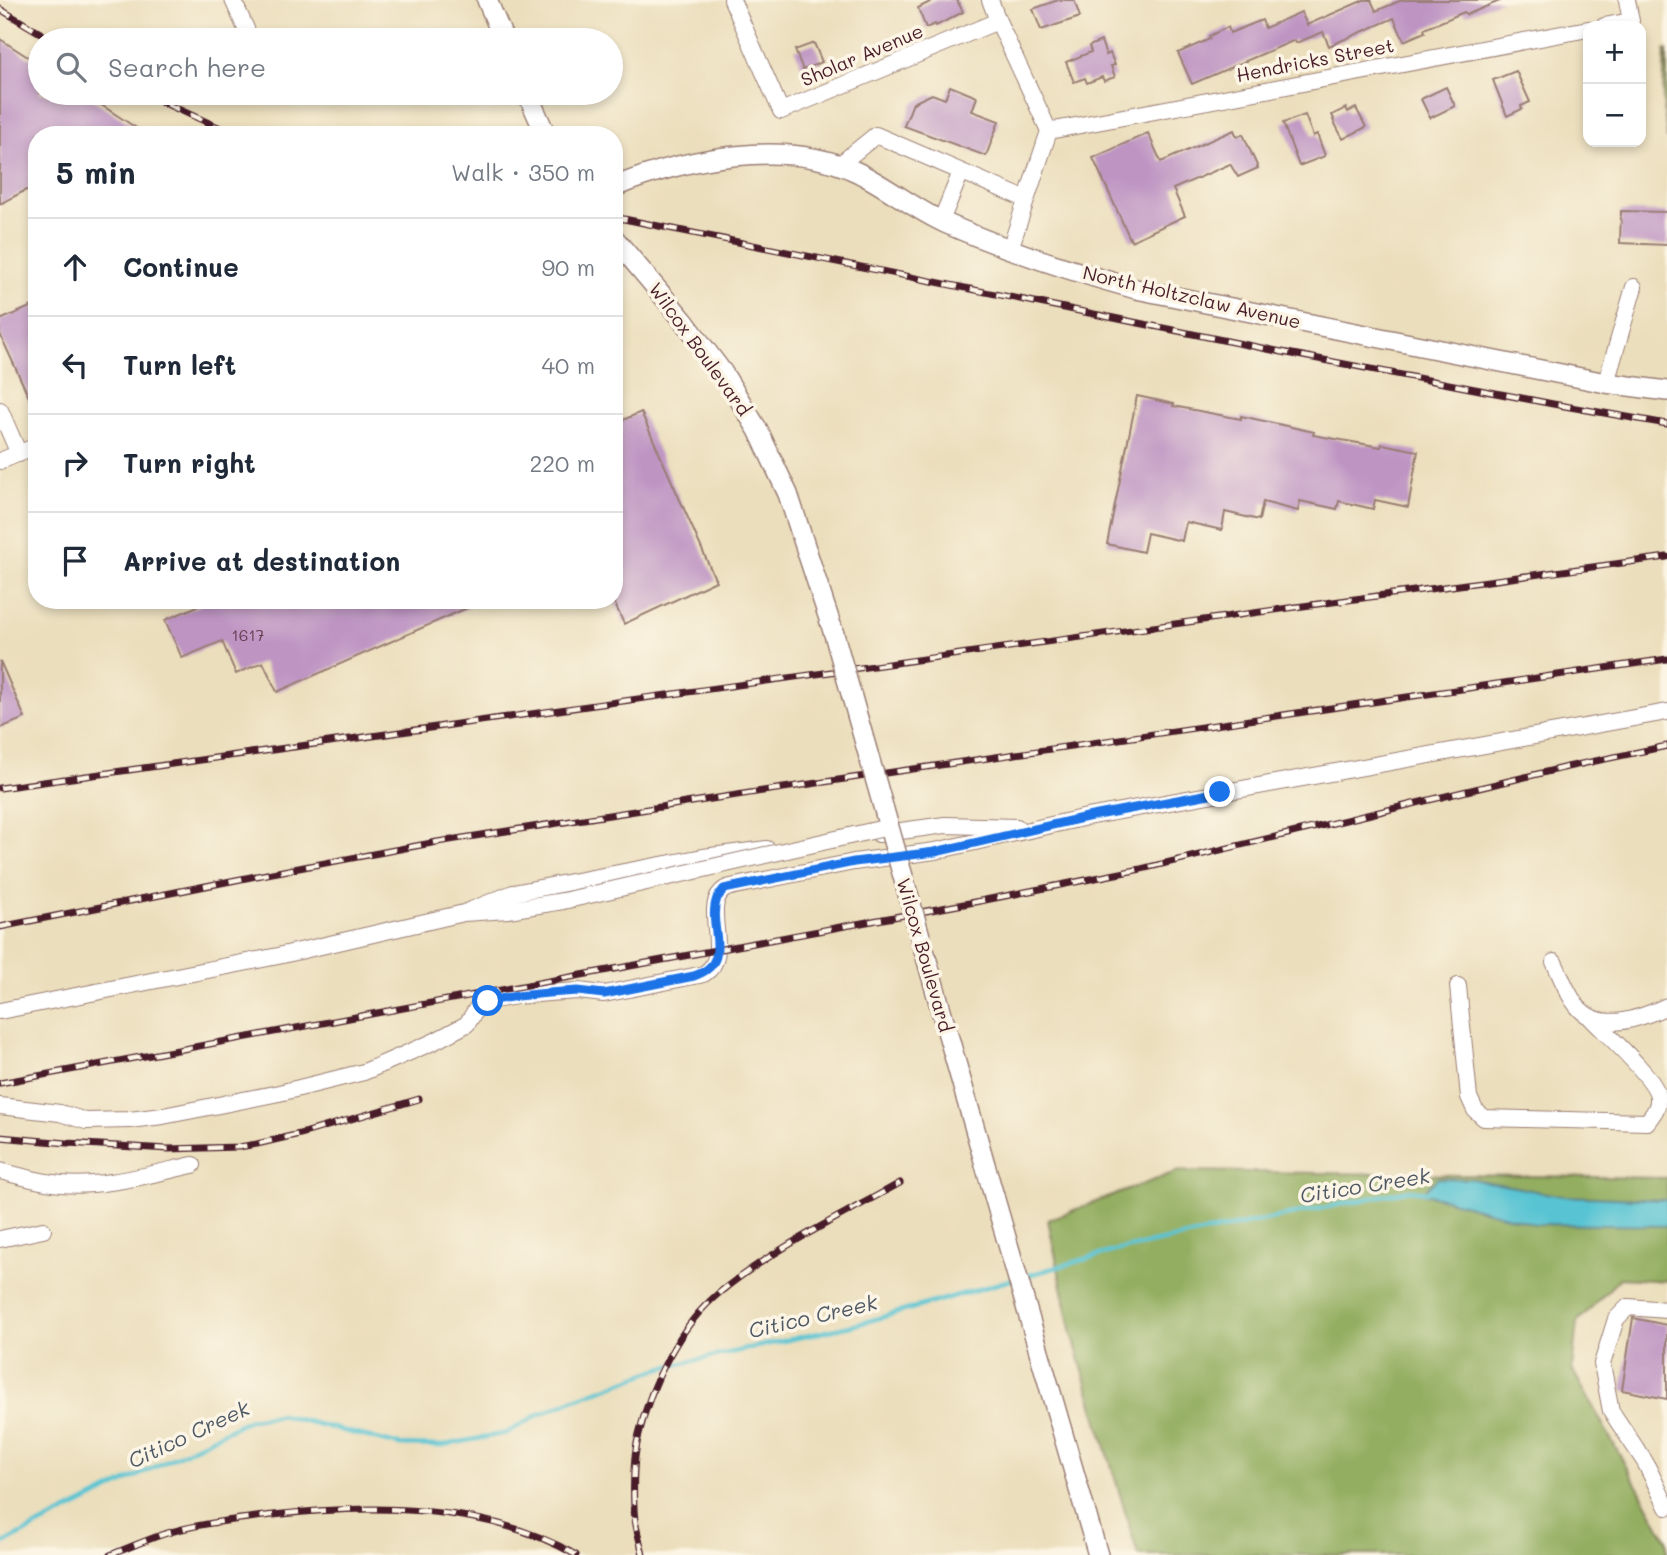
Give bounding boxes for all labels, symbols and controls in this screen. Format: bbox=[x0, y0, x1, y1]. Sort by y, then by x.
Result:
street label: Sholar Avenue bbox=[797, 18, 927, 92]
map controls bbox=[1583, 21, 1646, 147]
button: + bbox=[1583, 21, 1646, 84]
search box bbox=[28, 28, 623, 105]
street label: Hendricks Street bbox=[1234, 32, 1396, 87]
icon: search bbox=[52, 48, 90, 86]
text: Search here bbox=[108, 50, 266, 84]
button: − bbox=[1583, 84, 1646, 147]
text: 5 min bbox=[56, 152, 136, 192]
text: Walk · 350 m bbox=[451, 157, 595, 187]
icon: ahead bbox=[56, 248, 94, 286]
text: Continue bbox=[123, 250, 239, 284]
text: 90 m bbox=[542, 252, 595, 282]
street label: North Holtzclaw Avenue bbox=[1081, 259, 1303, 334]
street label: Wilcox Boulevard bbox=[644, 277, 757, 420]
icon: left bbox=[56, 346, 94, 384]
text: Turn left bbox=[123, 348, 236, 382]
text: 40 m bbox=[542, 350, 595, 380]
icon: right bbox=[56, 444, 94, 482]
text: Turn right bbox=[123, 446, 256, 480]
text: 220 m bbox=[529, 448, 595, 478]
icon: arrive bbox=[56, 542, 94, 580]
text: Arrive at destination bbox=[123, 544, 400, 578]
house number: 1617 bbox=[232, 624, 265, 645]
route end bbox=[1204, 776, 1235, 807]
street label: Wilcox Boulevard bbox=[892, 875, 959, 1035]
route start bbox=[472, 985, 503, 1016]
water label: Citico Creek bbox=[1298, 1161, 1433, 1208]
water label: Citico Creek bbox=[746, 1287, 880, 1343]
water label: Citico Creek bbox=[123, 1393, 254, 1474]

